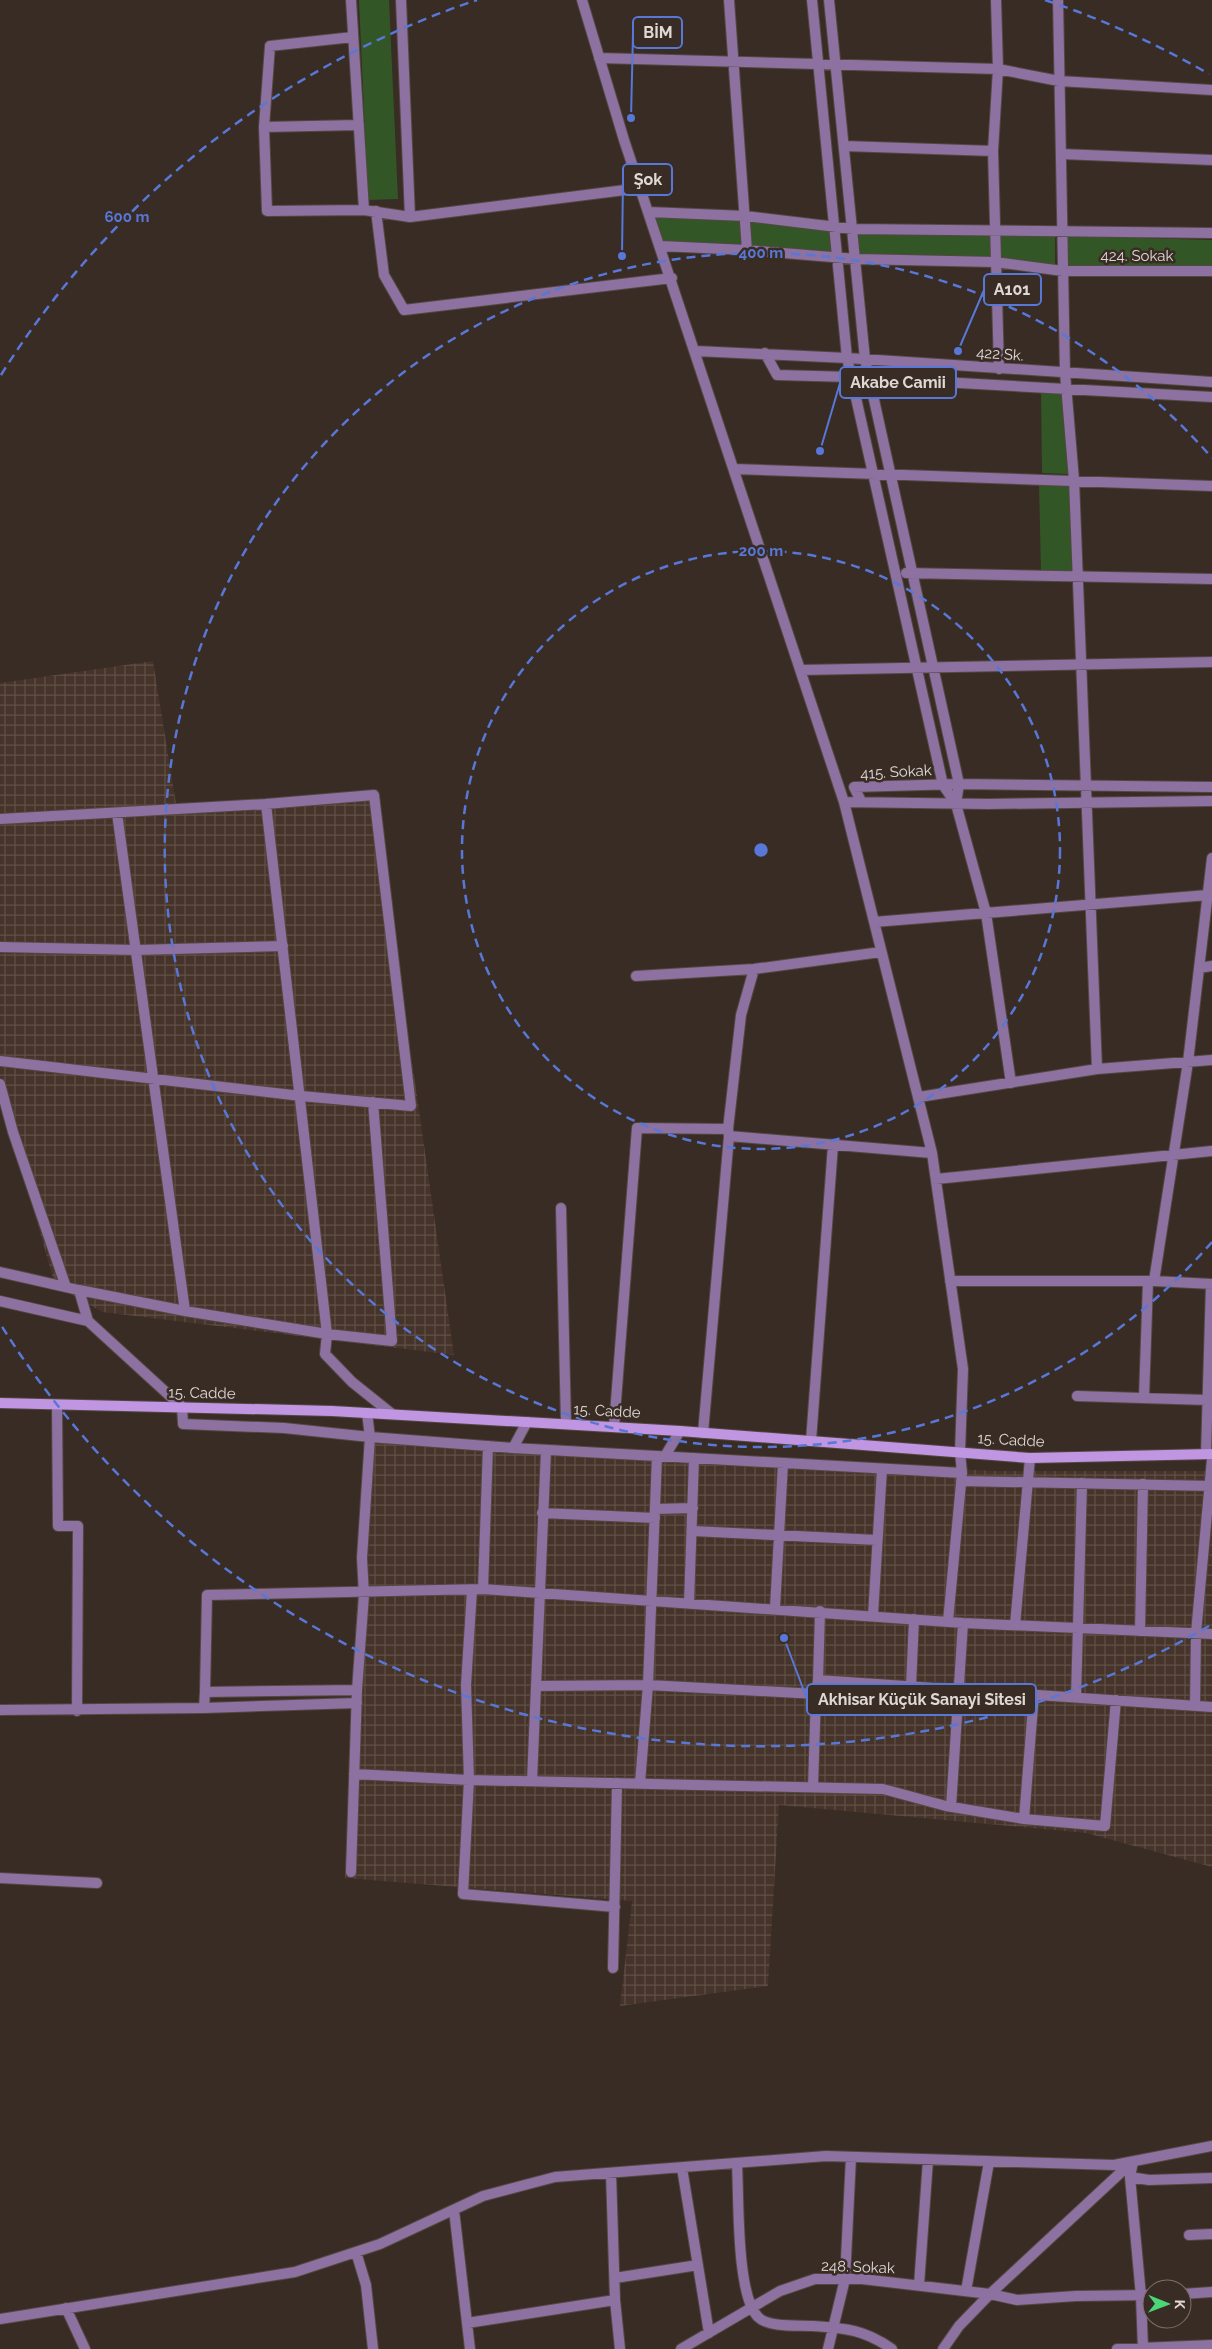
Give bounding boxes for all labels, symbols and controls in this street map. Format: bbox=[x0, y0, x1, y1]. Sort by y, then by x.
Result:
callout: BİM bbox=[633, 17, 682, 48]
text: BİM bbox=[643, 22, 673, 42]
callout: Şok bbox=[623, 164, 672, 195]
text: Şok bbox=[634, 170, 662, 189]
text: 600 m bbox=[104, 208, 150, 226]
text: 400 m bbox=[739, 244, 783, 262]
street label: 424. Sokak bbox=[1101, 247, 1174, 265]
callout: A101 bbox=[984, 274, 1041, 305]
text: A101 bbox=[994, 280, 1030, 299]
street label: 422 Sk. bbox=[976, 343, 1024, 365]
callout: Akabe Camii bbox=[840, 367, 956, 398]
text: Akabe Camii bbox=[850, 373, 946, 392]
text: 200 m bbox=[739, 542, 783, 560]
street label: 415. Sokak bbox=[860, 761, 932, 783]
centre of rings bbox=[752, 841, 770, 859]
street label: 15. Cadde bbox=[168, 1383, 236, 1403]
street label: 15. Cadde bbox=[573, 1400, 641, 1422]
street label: 15. Cadde bbox=[977, 1429, 1045, 1451]
callout: Akhisar Küçük Sanayi Sitesi bbox=[807, 1684, 1036, 1715]
text: Akhisar Küçük Sanayi Sitesi bbox=[818, 1690, 1026, 1709]
street label: 248. Sokak bbox=[821, 2257, 895, 2277]
north arrow bbox=[1142, 2279, 1192, 2329]
text: K bbox=[1172, 2299, 1188, 2310]

